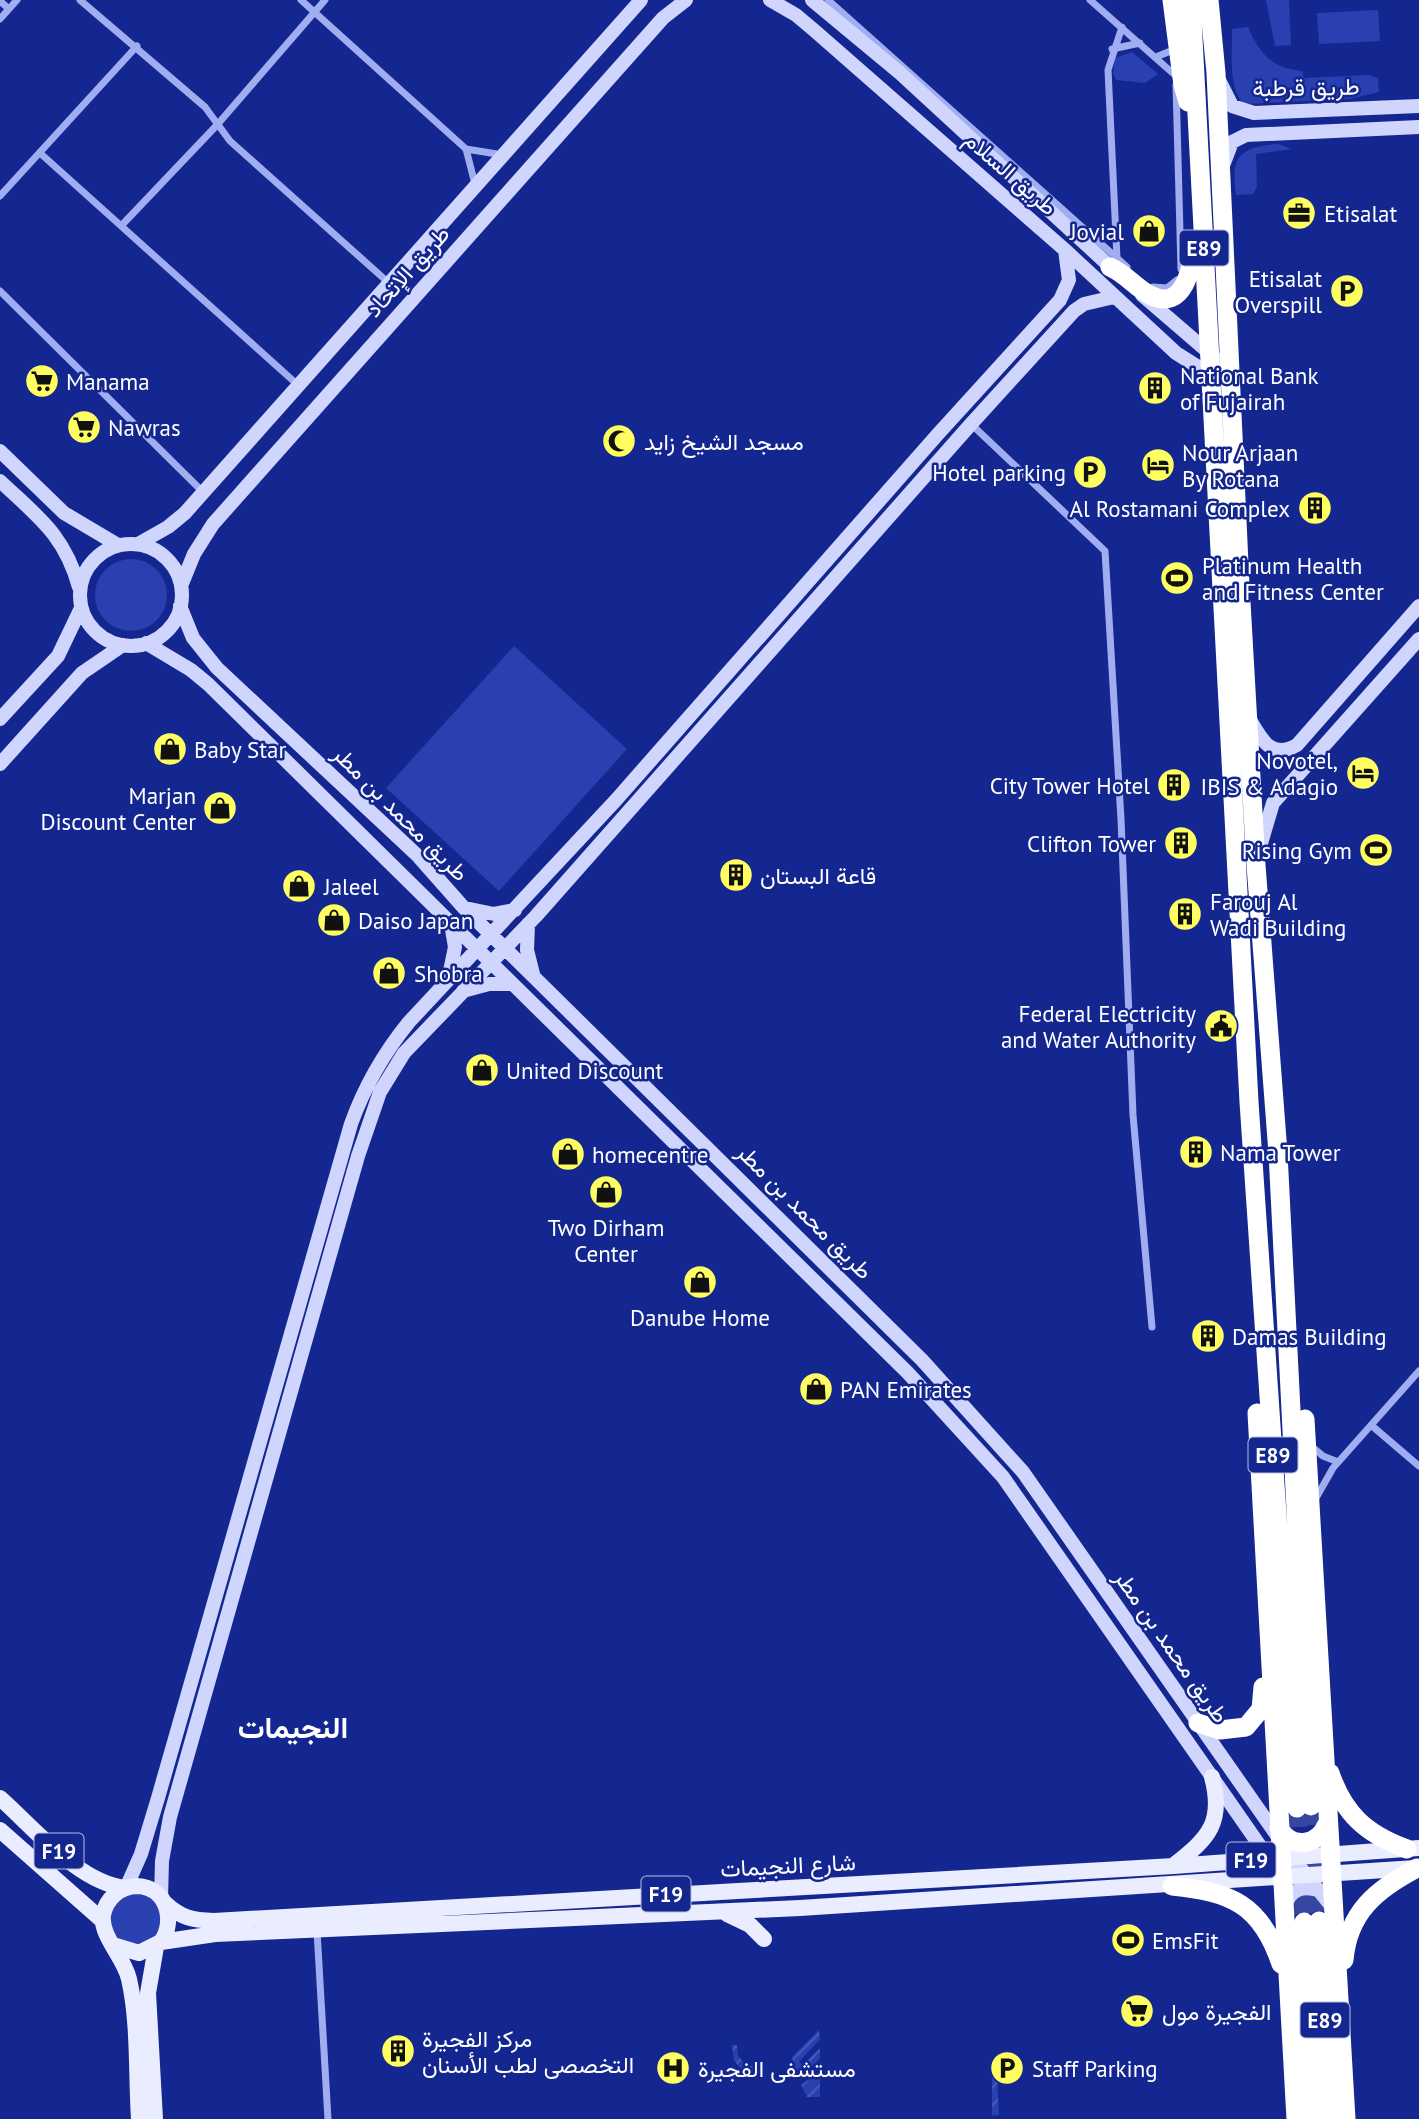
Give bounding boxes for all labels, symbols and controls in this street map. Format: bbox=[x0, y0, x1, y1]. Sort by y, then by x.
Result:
street label: طريق قرطبة bbox=[1252, 72, 1360, 103]
street label: طريق السلام bbox=[958, 125, 1063, 222]
office icon: Etisalat bbox=[1280, 194, 1318, 232]
place label: Etisalat bbox=[1324, 199, 1398, 228]
shop icon: Jovial bbox=[1130, 212, 1168, 250]
place label: Jovial bbox=[1069, 217, 1124, 246]
street label: طريق اﻹتحاد bbox=[358, 219, 456, 323]
road number: E89 bbox=[1180, 230, 1228, 266]
place label: Etisalat Overspill bbox=[1235, 264, 1322, 319]
parking icon: Etisalat Overspill bbox=[1328, 272, 1366, 310]
place label: National Bank of Fujairah bbox=[1180, 361, 1318, 416]
supermarket icon: Manama bbox=[23, 362, 61, 400]
place label: Manama bbox=[66, 367, 150, 396]
building icon: National Bank of Fujairah bbox=[1136, 369, 1174, 407]
supermarket icon: Nawras bbox=[65, 408, 103, 446]
place label: Nawras bbox=[108, 413, 181, 442]
mosque icon: مسجد الشيخ زايد bbox=[600, 422, 638, 460]
place label: مسجد الشيخ زايد bbox=[644, 427, 804, 458]
place label: Nour Arjaan By Rotana bbox=[1182, 438, 1298, 493]
hotel icon: Nour Arjaan By Rotana bbox=[1139, 446, 1177, 484]
parking icon: Hotel parking bbox=[1071, 453, 1109, 491]
place label: Hotel parking bbox=[932, 458, 1066, 487]
building icon: Al Rostamani Complex bbox=[1296, 489, 1334, 527]
place label: Al Rostamani Complex bbox=[1069, 494, 1290, 523]
place label: Platinum Health and Fitness Center bbox=[1202, 551, 1384, 606]
sports icon: Platinum Health and Fitness Center bbox=[1158, 559, 1196, 597]
shop icon: Baby Star bbox=[151, 730, 189, 768]
place label: Baby Star bbox=[194, 735, 286, 764]
street label: طريق محمد بن مطر bbox=[325, 738, 475, 888]
place label: Novotel, IBIS & Adagio bbox=[1201, 746, 1338, 801]
hotel icon: Novotel, IBIS & Adagio bbox=[1344, 754, 1382, 792]
building icon: City Tower Hotel bbox=[1155, 766, 1193, 804]
place label: City Tower Hotel bbox=[990, 771, 1150, 800]
place label: Marjan Discount Center bbox=[40, 781, 196, 836]
shop icon: Marjan Discount Center bbox=[201, 789, 239, 827]
building icon: Clifton Tower bbox=[1162, 824, 1200, 862]
place label: Clifton Tower bbox=[1027, 829, 1156, 858]
sports icon: Rising Gym bbox=[1357, 831, 1395, 869]
place label: Rising Gym bbox=[1242, 836, 1352, 865]
building icon: قاعة البستان bbox=[717, 856, 755, 894]
place label: قاعة البستان bbox=[760, 861, 876, 890]
shop icon: Jaleel bbox=[280, 867, 318, 905]
place label: Jaleel bbox=[323, 872, 379, 901]
place label: Farouj Al Wadi Building bbox=[1210, 887, 1346, 942]
building icon: Farouj Al Wadi Building bbox=[1166, 895, 1204, 933]
shop icon: Daiso Japan bbox=[315, 901, 353, 939]
place label: Daiso Japan bbox=[358, 906, 473, 935]
shop icon: Shobra bbox=[370, 954, 408, 992]
place label: Shobra bbox=[414, 959, 483, 988]
place label: Federal Electricity and Water Authority bbox=[1001, 999, 1196, 1054]
public building icon: Federal Electricity and Water Authority bbox=[1202, 1007, 1240, 1045]
shop icon: United Discount bbox=[463, 1051, 501, 1089]
place label: United Discount bbox=[506, 1056, 664, 1085]
building icon: Nama Tower bbox=[1177, 1133, 1215, 1171]
shop icon: homecentre bbox=[549, 1135, 587, 1173]
street label: طريق محمد بن مطر bbox=[729, 1136, 879, 1286]
place label: Nama Tower bbox=[1220, 1138, 1341, 1167]
place label: homecentre bbox=[592, 1140, 708, 1169]
shop icon: Two Dirham Center bbox=[587, 1173, 625, 1211]
place label: Two Dirham Center bbox=[548, 1213, 664, 1268]
shop icon: Danube Home bbox=[681, 1263, 719, 1301]
place label: Danube Home bbox=[630, 1303, 770, 1332]
building icon: Damas Building bbox=[1189, 1317, 1227, 1355]
place label: Damas Building bbox=[1232, 1322, 1387, 1351]
shop icon: PAN Emirates bbox=[797, 1370, 835, 1408]
place label: PAN Emirates bbox=[840, 1375, 972, 1404]
road number: E89 bbox=[1248, 1438, 1298, 1472]
street label: طريق محمد بن مطر bbox=[1107, 1563, 1236, 1729]
district label: النجيمات bbox=[238, 1707, 348, 1746]
road number: F19 bbox=[34, 1834, 84, 1868]
road number: F19 bbox=[1226, 1842, 1276, 1878]
street label: شارع النجيمات bbox=[720, 1847, 856, 1885]
road number: F19 bbox=[642, 1876, 690, 1912]
sports icon: EmsFit bbox=[1109, 1921, 1147, 1959]
place label: EmsFit bbox=[1152, 1926, 1219, 1955]
supermarket icon: الفجيرة مول bbox=[1118, 1992, 1156, 2030]
place label: الفجيرة مول bbox=[1162, 1997, 1271, 2027]
road number: E89 bbox=[1300, 2002, 1350, 2038]
place label: مركز الفجيرة التخصصى لطب الأسنان bbox=[422, 2024, 634, 2079]
building icon: مركز الفجيرة التخصصى لطب الأسنان bbox=[379, 2032, 417, 2070]
hospital icon: مستشفى الفجيرة bbox=[654, 2049, 692, 2087]
parking icon: Staff Parking bbox=[988, 2049, 1026, 2087]
place label: مستشفى الفجيرة bbox=[698, 2054, 856, 2084]
place label: Staff Parking bbox=[1032, 2054, 1158, 2083]

